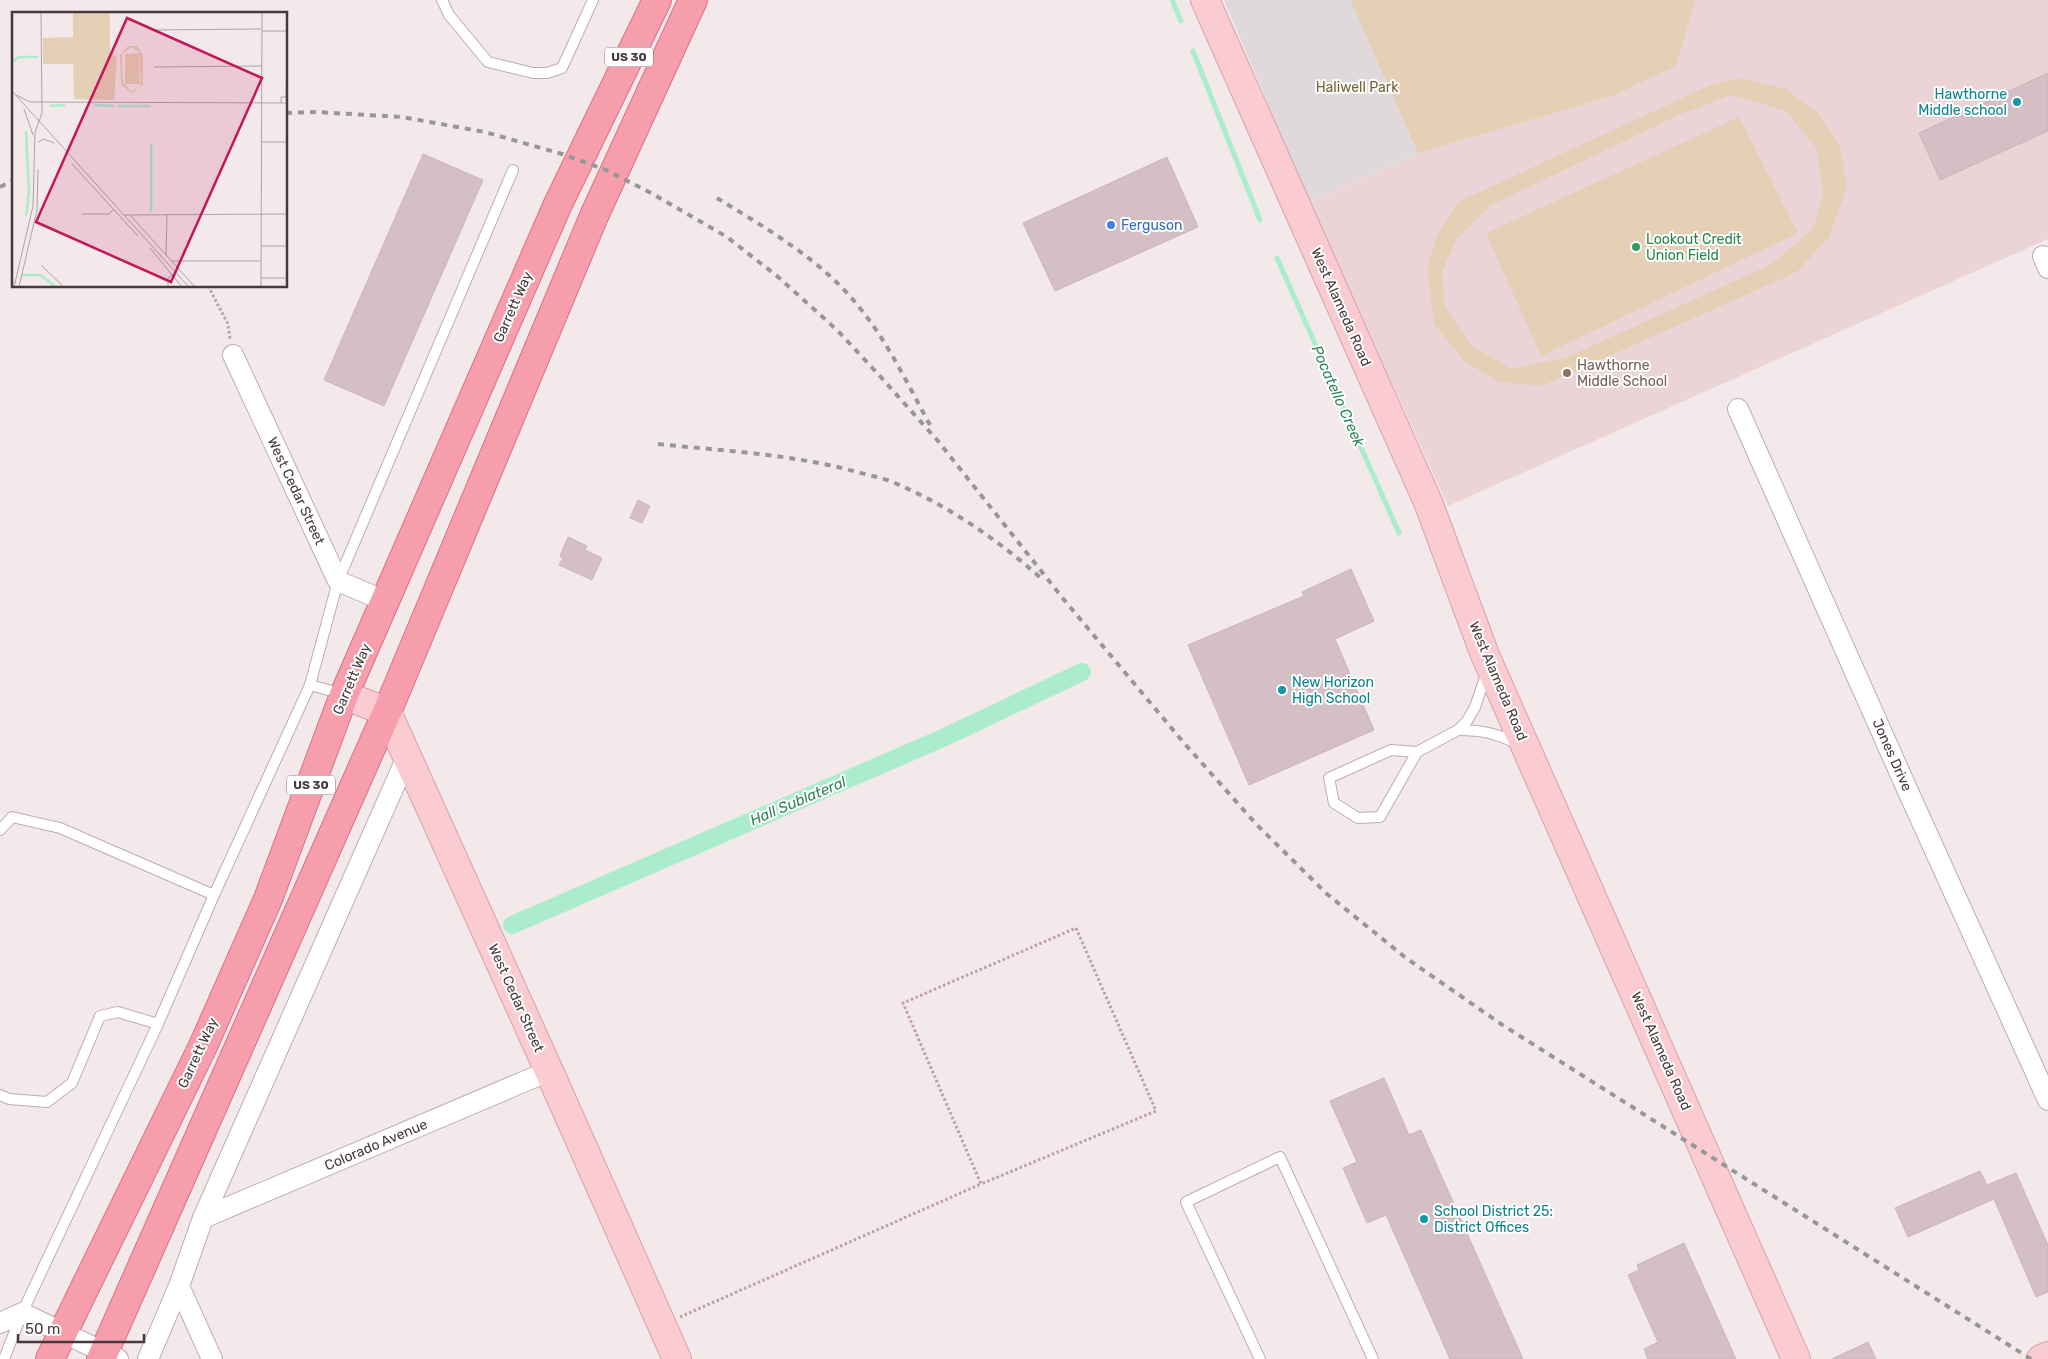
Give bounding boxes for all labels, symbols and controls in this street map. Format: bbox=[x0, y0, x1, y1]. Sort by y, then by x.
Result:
inset map bbox=[12, 12, 288, 288]
road number: US 30 bbox=[605, 48, 653, 66]
park label: Haliwell Park bbox=[1316, 79, 1399, 96]
place label: Hawthorne Middle school bbox=[1918, 86, 2007, 119]
marker: Hawthorne Middle school bbox=[2011, 96, 2023, 108]
place label: Ferguson bbox=[1121, 217, 1182, 234]
marker: Ferguson bbox=[1105, 219, 1117, 231]
place label: Lookout Credit Union Field bbox=[1646, 231, 1742, 264]
marker: Lookout Credit Union Field bbox=[1630, 241, 1642, 253]
street label: West Alameda Road bbox=[1307, 245, 1375, 369]
street label: Garrett Way bbox=[490, 269, 536, 345]
water label: Pocatello Creek bbox=[1308, 342, 1369, 450]
place label: Hawthorne Middle School bbox=[1577, 357, 1667, 390]
marker: Hawthorne Middle School bbox=[1561, 367, 1573, 379]
street label: West Cedar Street bbox=[264, 434, 329, 548]
street label: West Alameda Road bbox=[1465, 619, 1531, 743]
street label: Garrett Way bbox=[329, 640, 375, 717]
place label: New Horizon High School bbox=[1292, 674, 1374, 707]
marker: New Horizon High School bbox=[1276, 684, 1288, 696]
street label: Jones Drive bbox=[1868, 716, 1916, 794]
water label: Hall Sublateral bbox=[747, 773, 849, 829]
road number: US 30 bbox=[287, 776, 335, 794]
street label: West Cedar Street bbox=[484, 941, 548, 1055]
street label: West Alameda Road bbox=[1627, 989, 1695, 1113]
street label: Garrett Way bbox=[174, 1015, 222, 1091]
street label: Colorado Avenue bbox=[322, 1116, 430, 1174]
place label: School District 25: District Offices bbox=[1434, 1203, 1553, 1236]
marker: School District 25: District Offices bbox=[1418, 1213, 1430, 1225]
scale bar bbox=[18, 1312, 144, 1344]
text: 50 m bbox=[25, 1320, 60, 1338]

